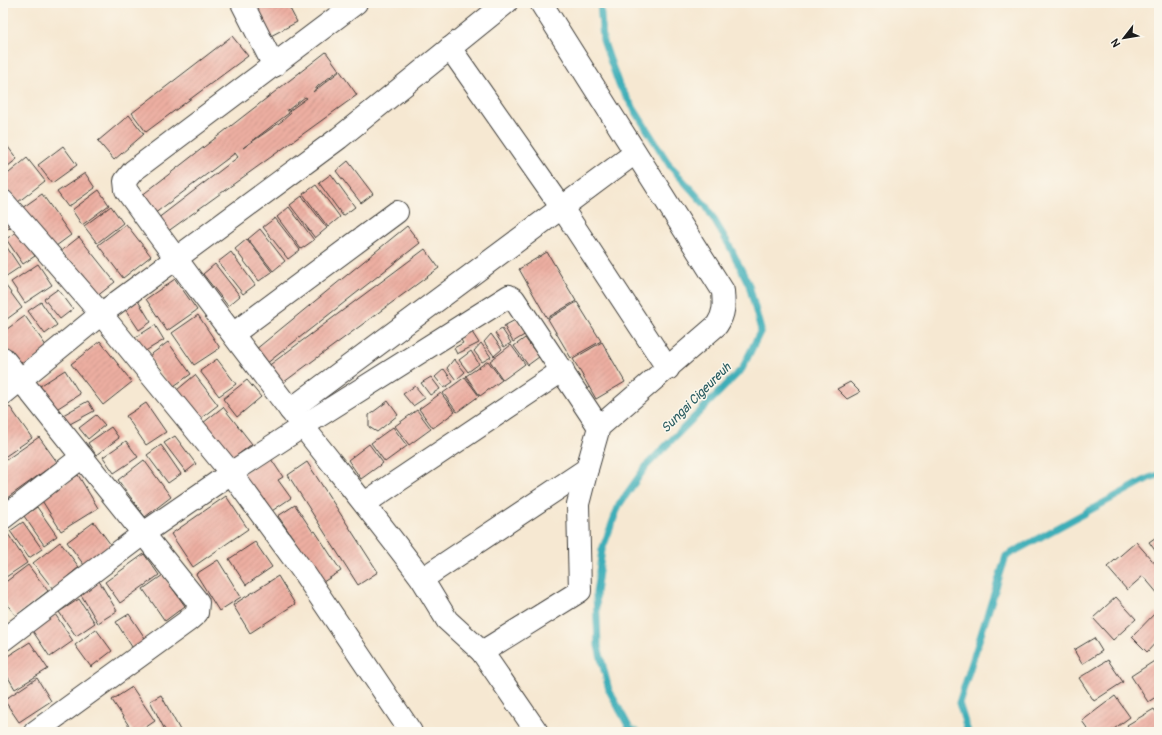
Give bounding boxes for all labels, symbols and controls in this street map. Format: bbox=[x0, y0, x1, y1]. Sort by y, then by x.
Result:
north arrow bbox=[1104, 18, 1144, 58]
text: N bbox=[1108, 36, 1123, 49]
water label: Sungai Cigeureuh bbox=[658, 359, 735, 436]

